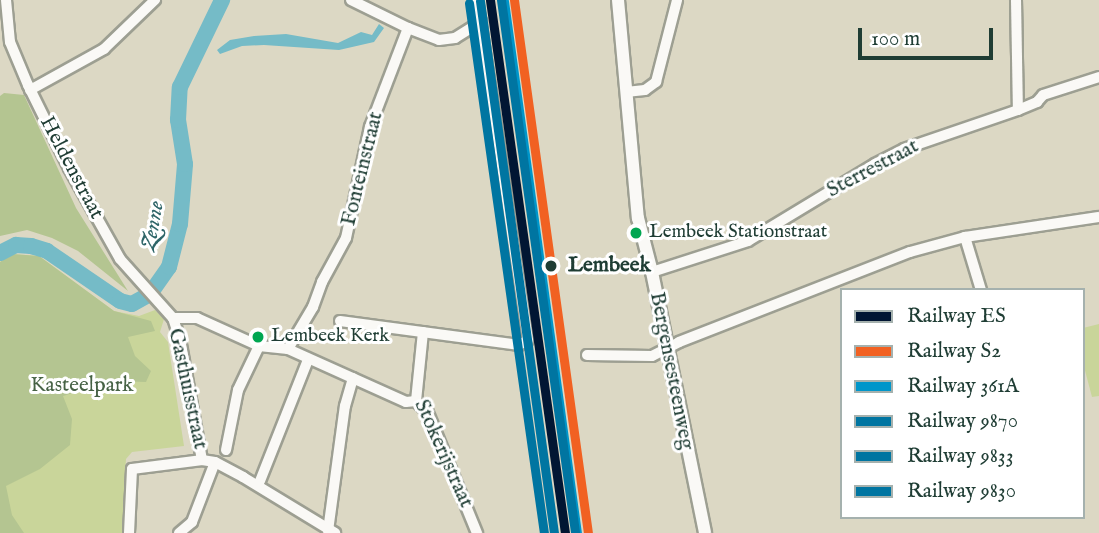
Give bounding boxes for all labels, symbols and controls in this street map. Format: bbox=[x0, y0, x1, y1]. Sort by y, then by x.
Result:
scale bar bbox=[861, 14, 996, 58]
text: 100 m bbox=[871, 26, 920, 53]
street label: Fonteinstraat bbox=[337, 109, 389, 229]
street label: Heldenstraat bbox=[33, 112, 109, 224]
street label: Sterrestraat bbox=[823, 134, 923, 204]
water label: Zenne bbox=[135, 199, 171, 253]
place label: Lembeek Stationstraat bbox=[649, 222, 827, 244]
marker: Lembeek Stationstraat bbox=[629, 226, 643, 240]
place label: Lembeek bbox=[568, 253, 651, 279]
marker: Lembeek bbox=[540, 255, 562, 277]
legend bbox=[840, 288, 1085, 519]
street label: Bergensesteenweg bbox=[643, 290, 699, 452]
text: Railway ES bbox=[907, 303, 1006, 330]
street label: Gasthuisstraat bbox=[162, 326, 212, 452]
place label: Lembeek Kerk bbox=[271, 326, 389, 348]
marker: Lembeek Kerk bbox=[251, 330, 265, 344]
text: Railway S2 bbox=[907, 338, 1001, 365]
park label: Kasteelpark bbox=[30, 373, 134, 399]
text: Railway 361A bbox=[907, 373, 1019, 400]
street label: Stokerijstraat bbox=[408, 396, 478, 512]
text: Railway 9870 bbox=[907, 408, 1018, 435]
text: Railway 9833 bbox=[907, 443, 1014, 470]
text: Railway 9830 bbox=[907, 478, 1016, 505]

